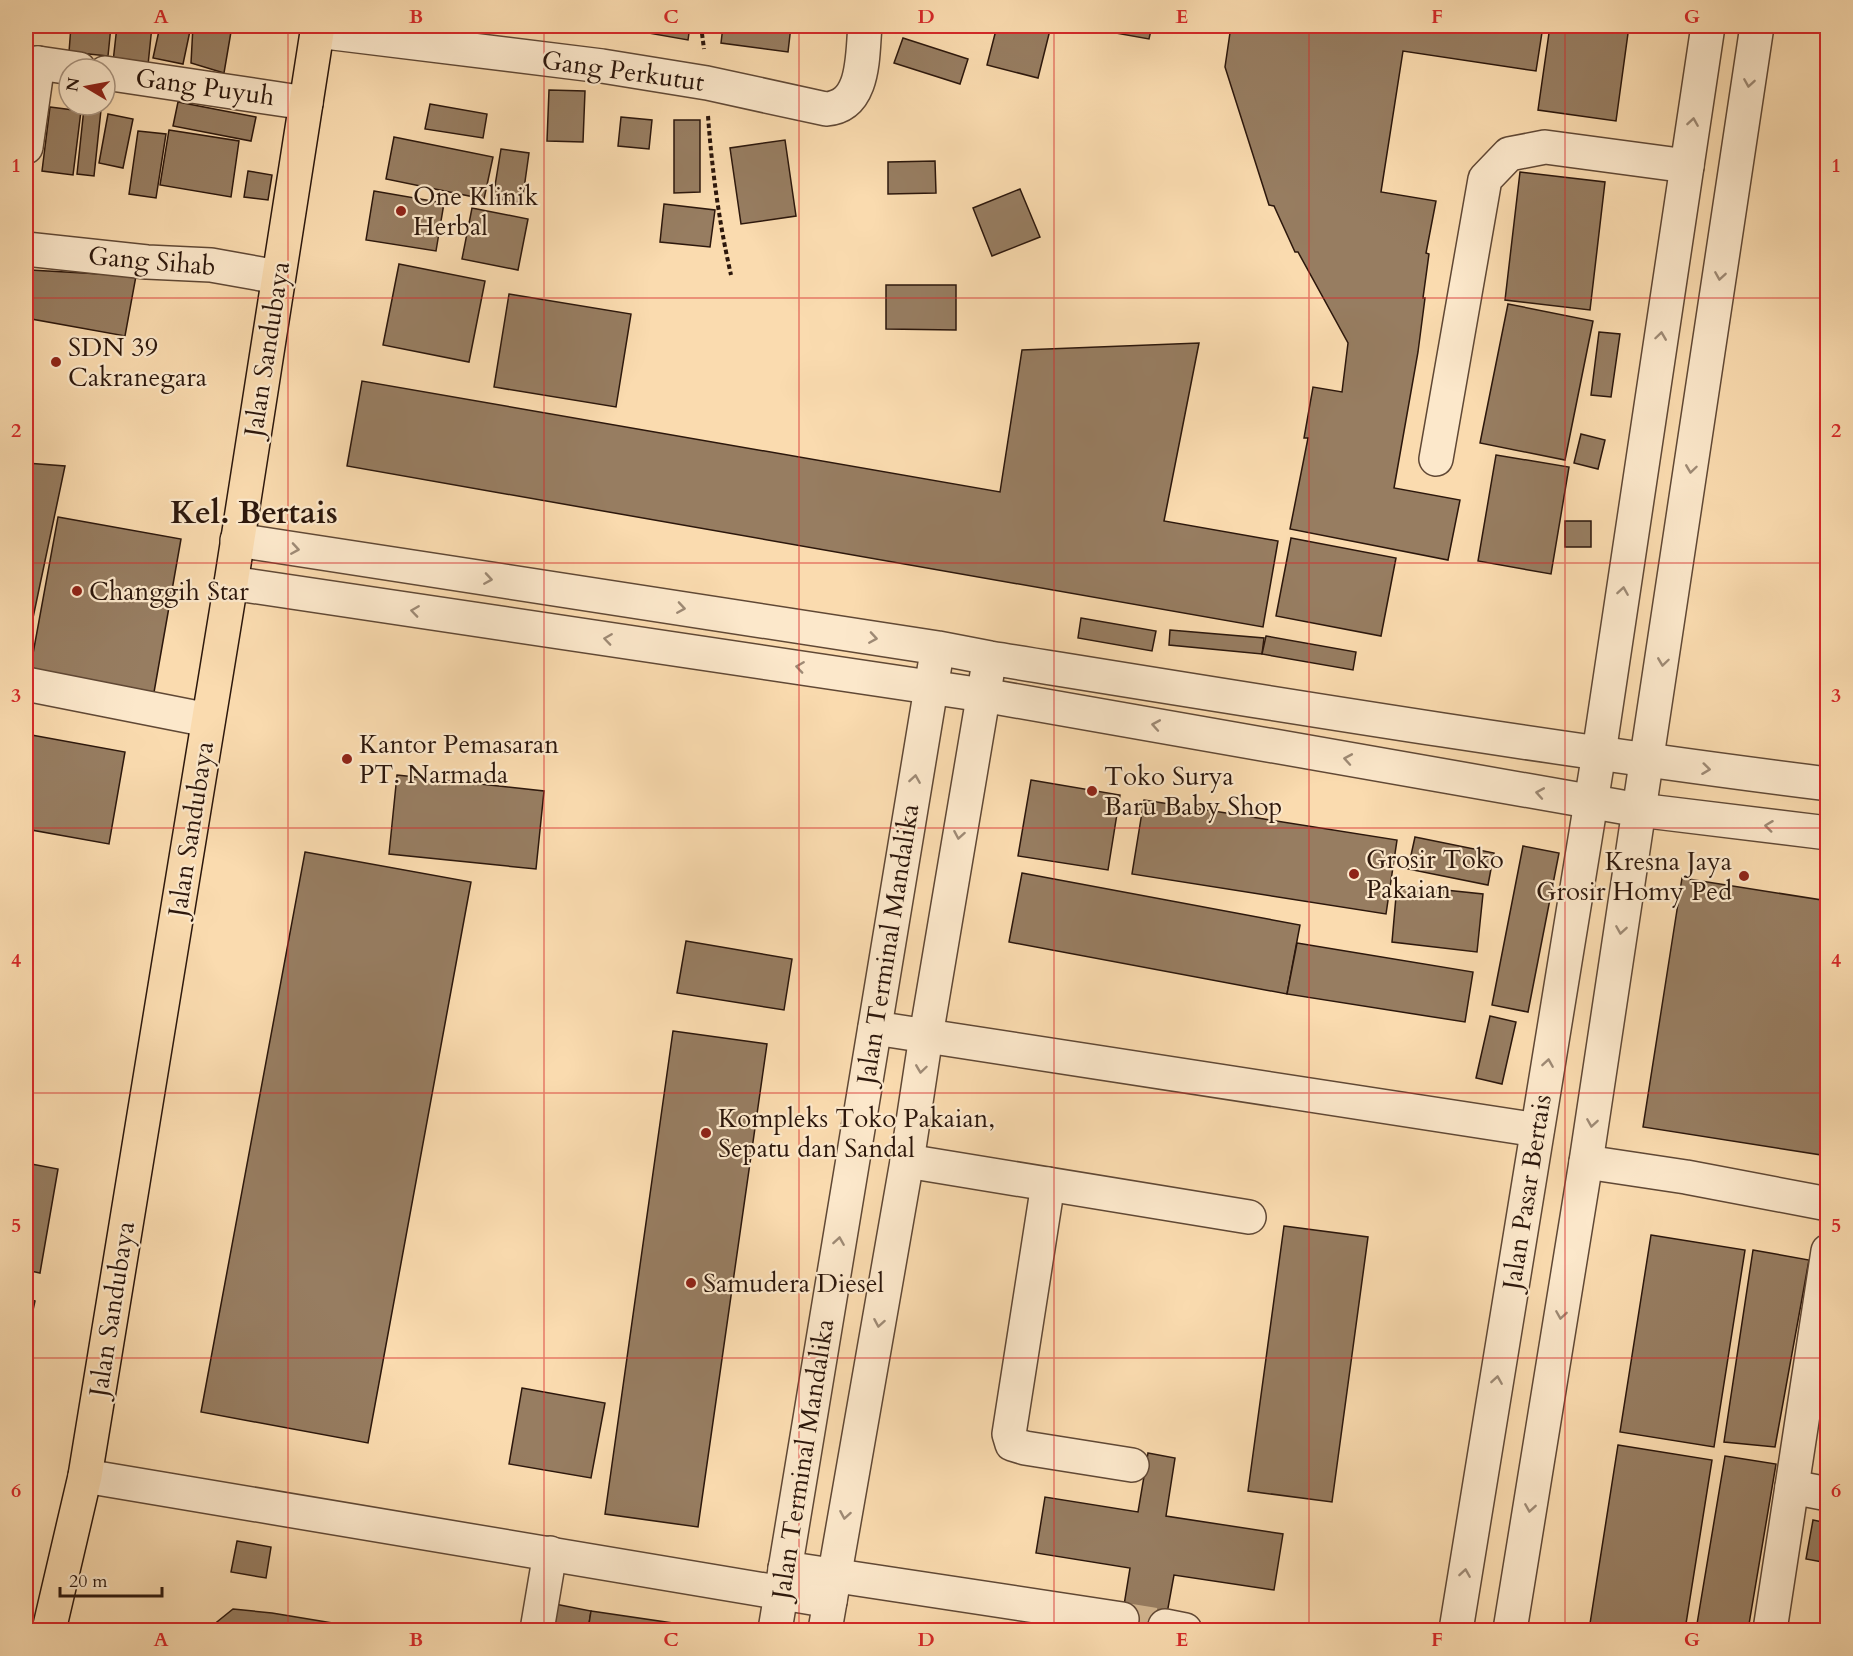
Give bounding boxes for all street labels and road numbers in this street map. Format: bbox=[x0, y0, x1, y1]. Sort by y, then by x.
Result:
street label: Gang Perkutut bbox=[540, 42, 706, 100]
street label: Gang Puyuh bbox=[133, 60, 277, 114]
street label: Gang Sihab bbox=[87, 238, 217, 284]
street label: Jalan Sandubaya bbox=[235, 259, 298, 443]
street label: Jalan Sandubaya bbox=[159, 739, 222, 923]
street label: Jalan Terminal Mandalika bbox=[848, 801, 927, 1091]
street label: Jalan Pasar Bertais bbox=[1494, 1092, 1560, 1296]
street label: Jalan Sandubaya bbox=[80, 1219, 143, 1403]
street label: Jalan Terminal Mandalika bbox=[763, 1316, 842, 1606]

